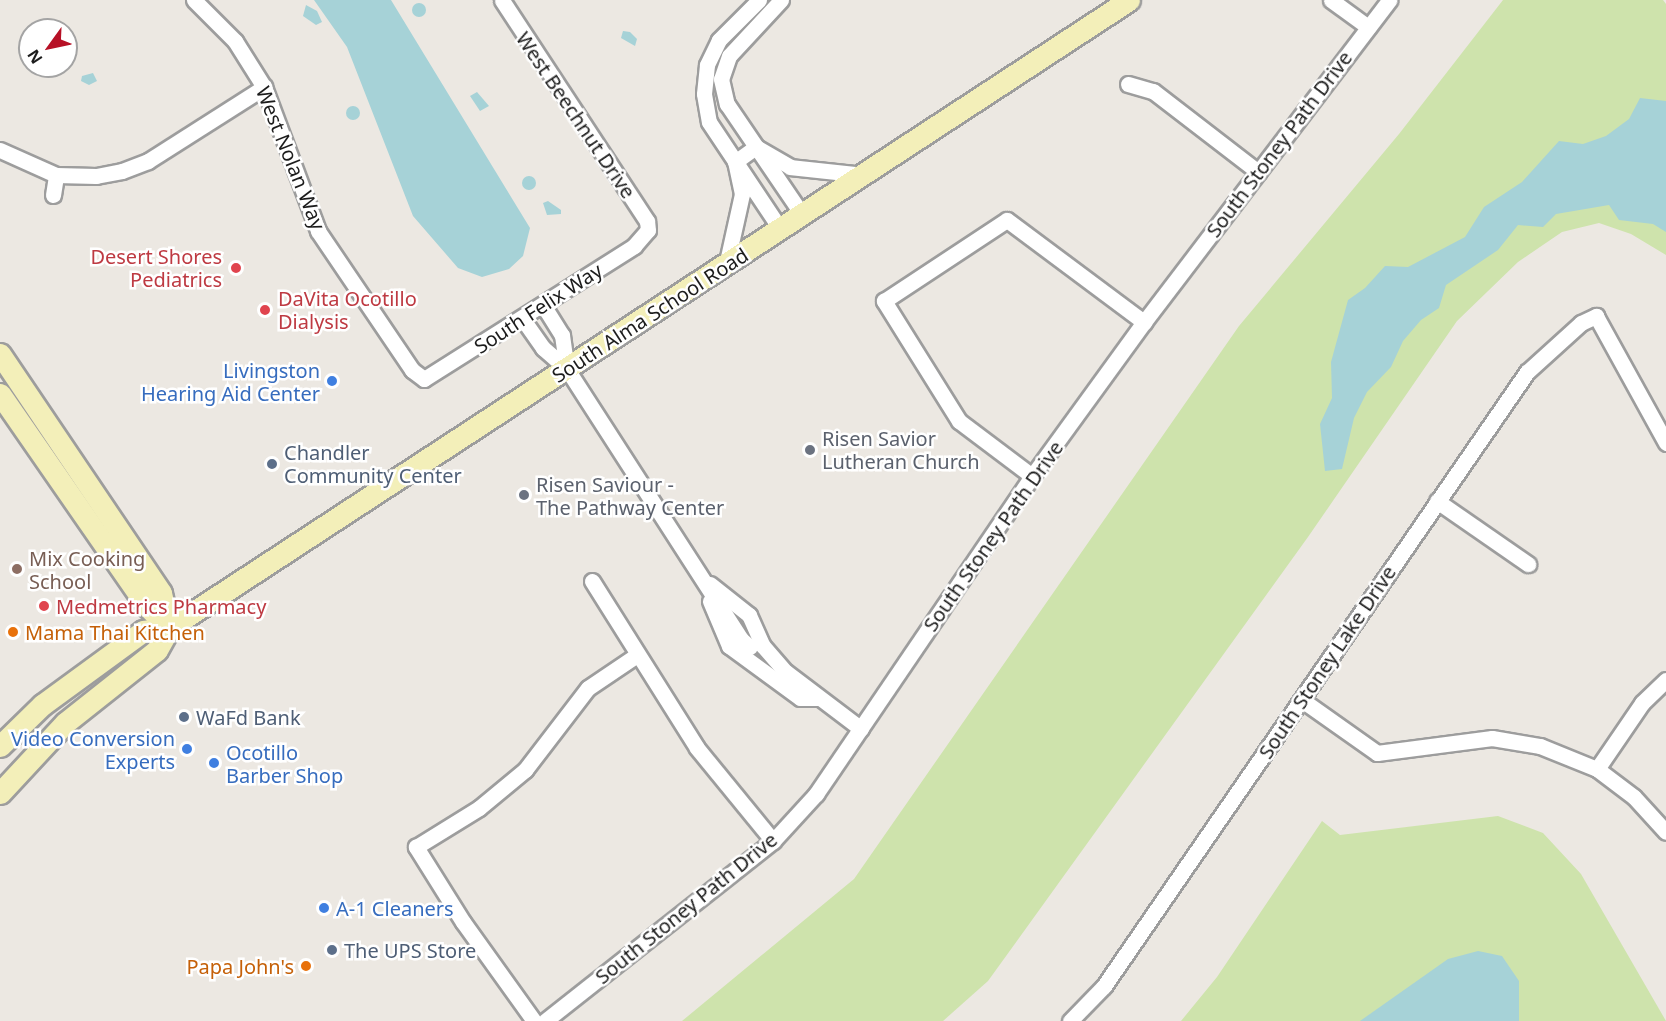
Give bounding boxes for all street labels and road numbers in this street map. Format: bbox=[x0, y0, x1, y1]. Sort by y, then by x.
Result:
street label: West Beechnut Drive bbox=[511, 27, 641, 203]
street label: South Stoney Path Drive bbox=[1201, 46, 1357, 242]
street label: West Nolan Way bbox=[251, 83, 331, 233]
street label: South Alma School Road bbox=[548, 243, 752, 387]
street label: South Felix Way bbox=[470, 258, 606, 358]
street label: South Stoney Path Drive bbox=[918, 436, 1068, 636]
street label: South Stoney Lake Drive bbox=[1253, 561, 1401, 763]
street label: South Stoney Path Drive bbox=[590, 827, 782, 989]

